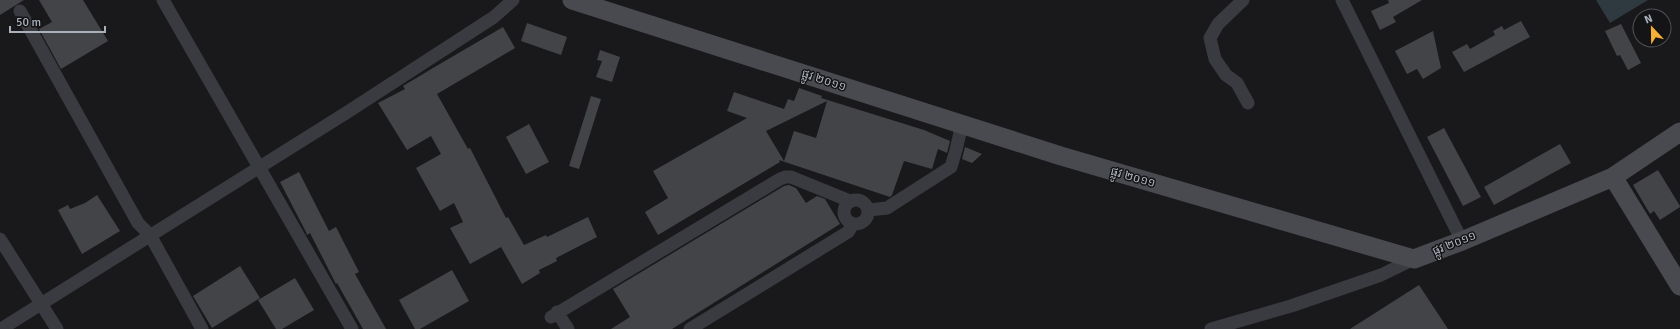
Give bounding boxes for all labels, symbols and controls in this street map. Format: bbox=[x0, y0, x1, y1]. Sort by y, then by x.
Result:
scale bar bbox=[10, 8, 105, 34]
north arrow bbox=[1632, 8, 1672, 48]
text: N bbox=[1642, 12, 1654, 27]
text: 50 m bbox=[16, 15, 41, 30]
street label: ផ្លូវ ២០១១ bbox=[799, 66, 848, 97]
street label: ផ្លូវ ២០១១ bbox=[1108, 164, 1157, 193]
street label: ផ្លូវ ២០១១ bbox=[1430, 228, 1479, 261]

